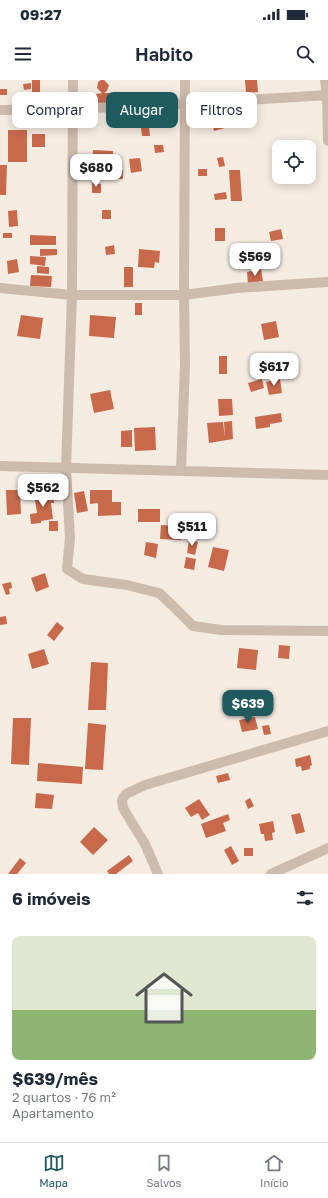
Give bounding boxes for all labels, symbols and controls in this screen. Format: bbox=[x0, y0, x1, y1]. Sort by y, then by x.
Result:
text: 09:27 bbox=[20, 5, 61, 23]
icon: menu bbox=[12, 43, 34, 65]
text: Habito bbox=[135, 43, 193, 65]
icon: search bbox=[294, 43, 316, 65]
chip: Comprar bbox=[12, 92, 98, 128]
chip: Alugar bbox=[106, 92, 178, 128]
chip: Filtros bbox=[186, 92, 257, 128]
map controls bbox=[272, 140, 316, 184]
button: locate bbox=[272, 140, 316, 184]
pin: $680 bbox=[72, 154, 120, 188]
text: $680 bbox=[79, 159, 113, 175]
pin: $569 bbox=[231, 243, 279, 277]
text: $569 bbox=[238, 248, 272, 264]
pin: $617 bbox=[250, 353, 298, 387]
text: $617 bbox=[259, 358, 289, 374]
pin: $562 bbox=[19, 474, 67, 508]
text: $562 bbox=[27, 479, 59, 495]
pin: $511 bbox=[168, 513, 216, 547]
text: $511 bbox=[177, 518, 207, 534]
pin: $639 bbox=[224, 690, 272, 724]
text: $639 bbox=[231, 695, 265, 711]
icon: filters bbox=[294, 887, 316, 909]
text: 6 imóveis bbox=[12, 888, 91, 909]
icon: home bbox=[128, 962, 200, 1034]
text: $639/mês bbox=[12, 1068, 98, 1089]
text: 2 quartos · 76 m² bbox=[12, 1089, 116, 1105]
text: Apartamento bbox=[12, 1105, 94, 1121]
tab: Mapa bbox=[39, 1152, 68, 1189]
tab: Salvos bbox=[147, 1152, 181, 1189]
tab: Início bbox=[260, 1152, 289, 1189]

